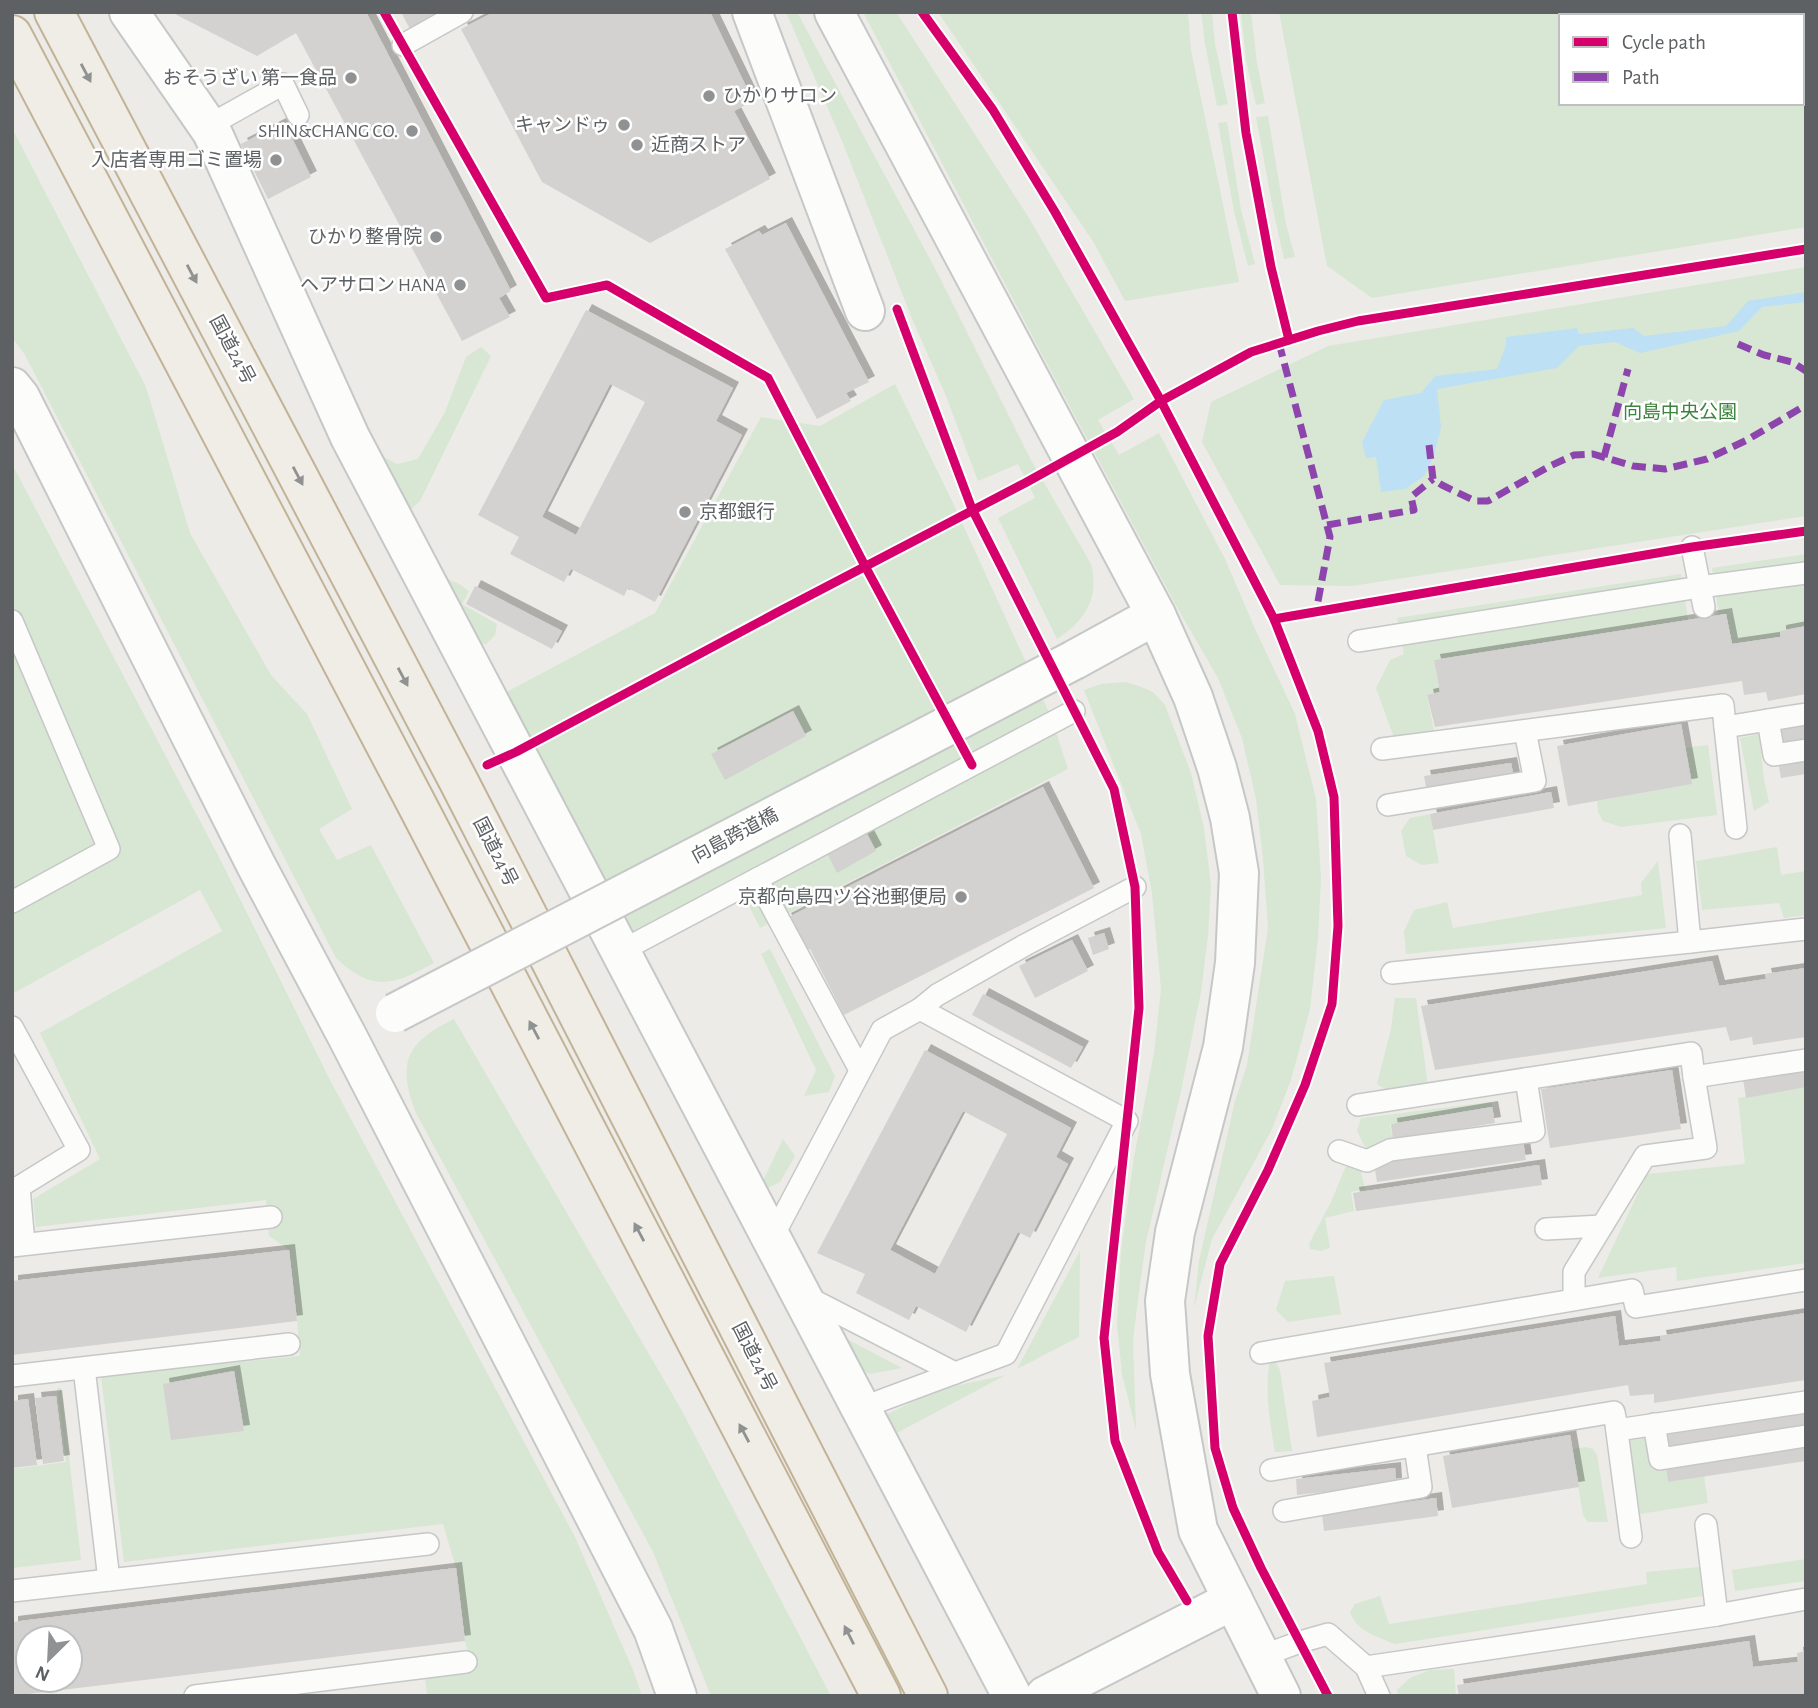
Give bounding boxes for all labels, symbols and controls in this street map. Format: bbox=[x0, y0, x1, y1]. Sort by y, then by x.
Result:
legend bbox=[1559, 14, 1804, 105]
text: Cycle path bbox=[1622, 32, 1706, 53]
one-way arrow bbox=[80, 63, 92, 83]
place label: おそうざい 第一食品 bbox=[163, 67, 337, 88]
text: Path bbox=[1622, 67, 1660, 88]
marker: おそうざい 第一食品 bbox=[343, 70, 359, 86]
place label: ひかりサロン bbox=[723, 86, 837, 106]
marker: ひかりサロン bbox=[701, 88, 717, 104]
place label: キャンドゥ bbox=[515, 115, 610, 135]
marker: キャンドゥ bbox=[616, 117, 632, 133]
place label: SHIN&CHANG CO. bbox=[258, 122, 398, 141]
marker: SHIN&CHANG CO. bbox=[404, 123, 420, 139]
place label: 近商ストア bbox=[651, 135, 746, 155]
marker: 近商ストア bbox=[629, 137, 645, 153]
place label: 入店者専用ゴミ置場 bbox=[91, 149, 262, 170]
marker: 入店者専用ゴミ置場 bbox=[268, 152, 284, 168]
place label: ひかり整骨院 bbox=[308, 227, 422, 247]
marker: ひかり整骨院 bbox=[428, 229, 444, 245]
one-way arrow bbox=[186, 264, 198, 284]
place label: ヘアサロン HANA bbox=[300, 276, 446, 295]
marker: ヘアサロン HANA bbox=[452, 277, 468, 293]
street label: 国道24号 bbox=[206, 312, 259, 387]
park label: 向島中央公園 bbox=[1623, 402, 1737, 422]
one-way arrow bbox=[291, 466, 303, 486]
place label: 京都銀行 bbox=[699, 501, 775, 522]
marker: 京都銀行 bbox=[677, 504, 693, 520]
one-way arrow bbox=[398, 667, 409, 687]
street label: 向島跨道橋 bbox=[688, 804, 781, 867]
street label: 国道24号 bbox=[470, 814, 521, 890]
place label: 京都向島四ツ谷池郵便局 bbox=[738, 886, 947, 907]
marker: 京都向島四ツ谷池郵便局 bbox=[953, 889, 969, 905]
one-way arrow bbox=[529, 1020, 540, 1040]
one-way arrow bbox=[634, 1221, 646, 1241]
street label: 国道24号 bbox=[729, 1319, 780, 1395]
one-way arrow bbox=[739, 1423, 750, 1443]
north arrow bbox=[14, 1624, 84, 1694]
one-way arrow bbox=[844, 1625, 855, 1645]
text: N bbox=[33, 1662, 53, 1685]

